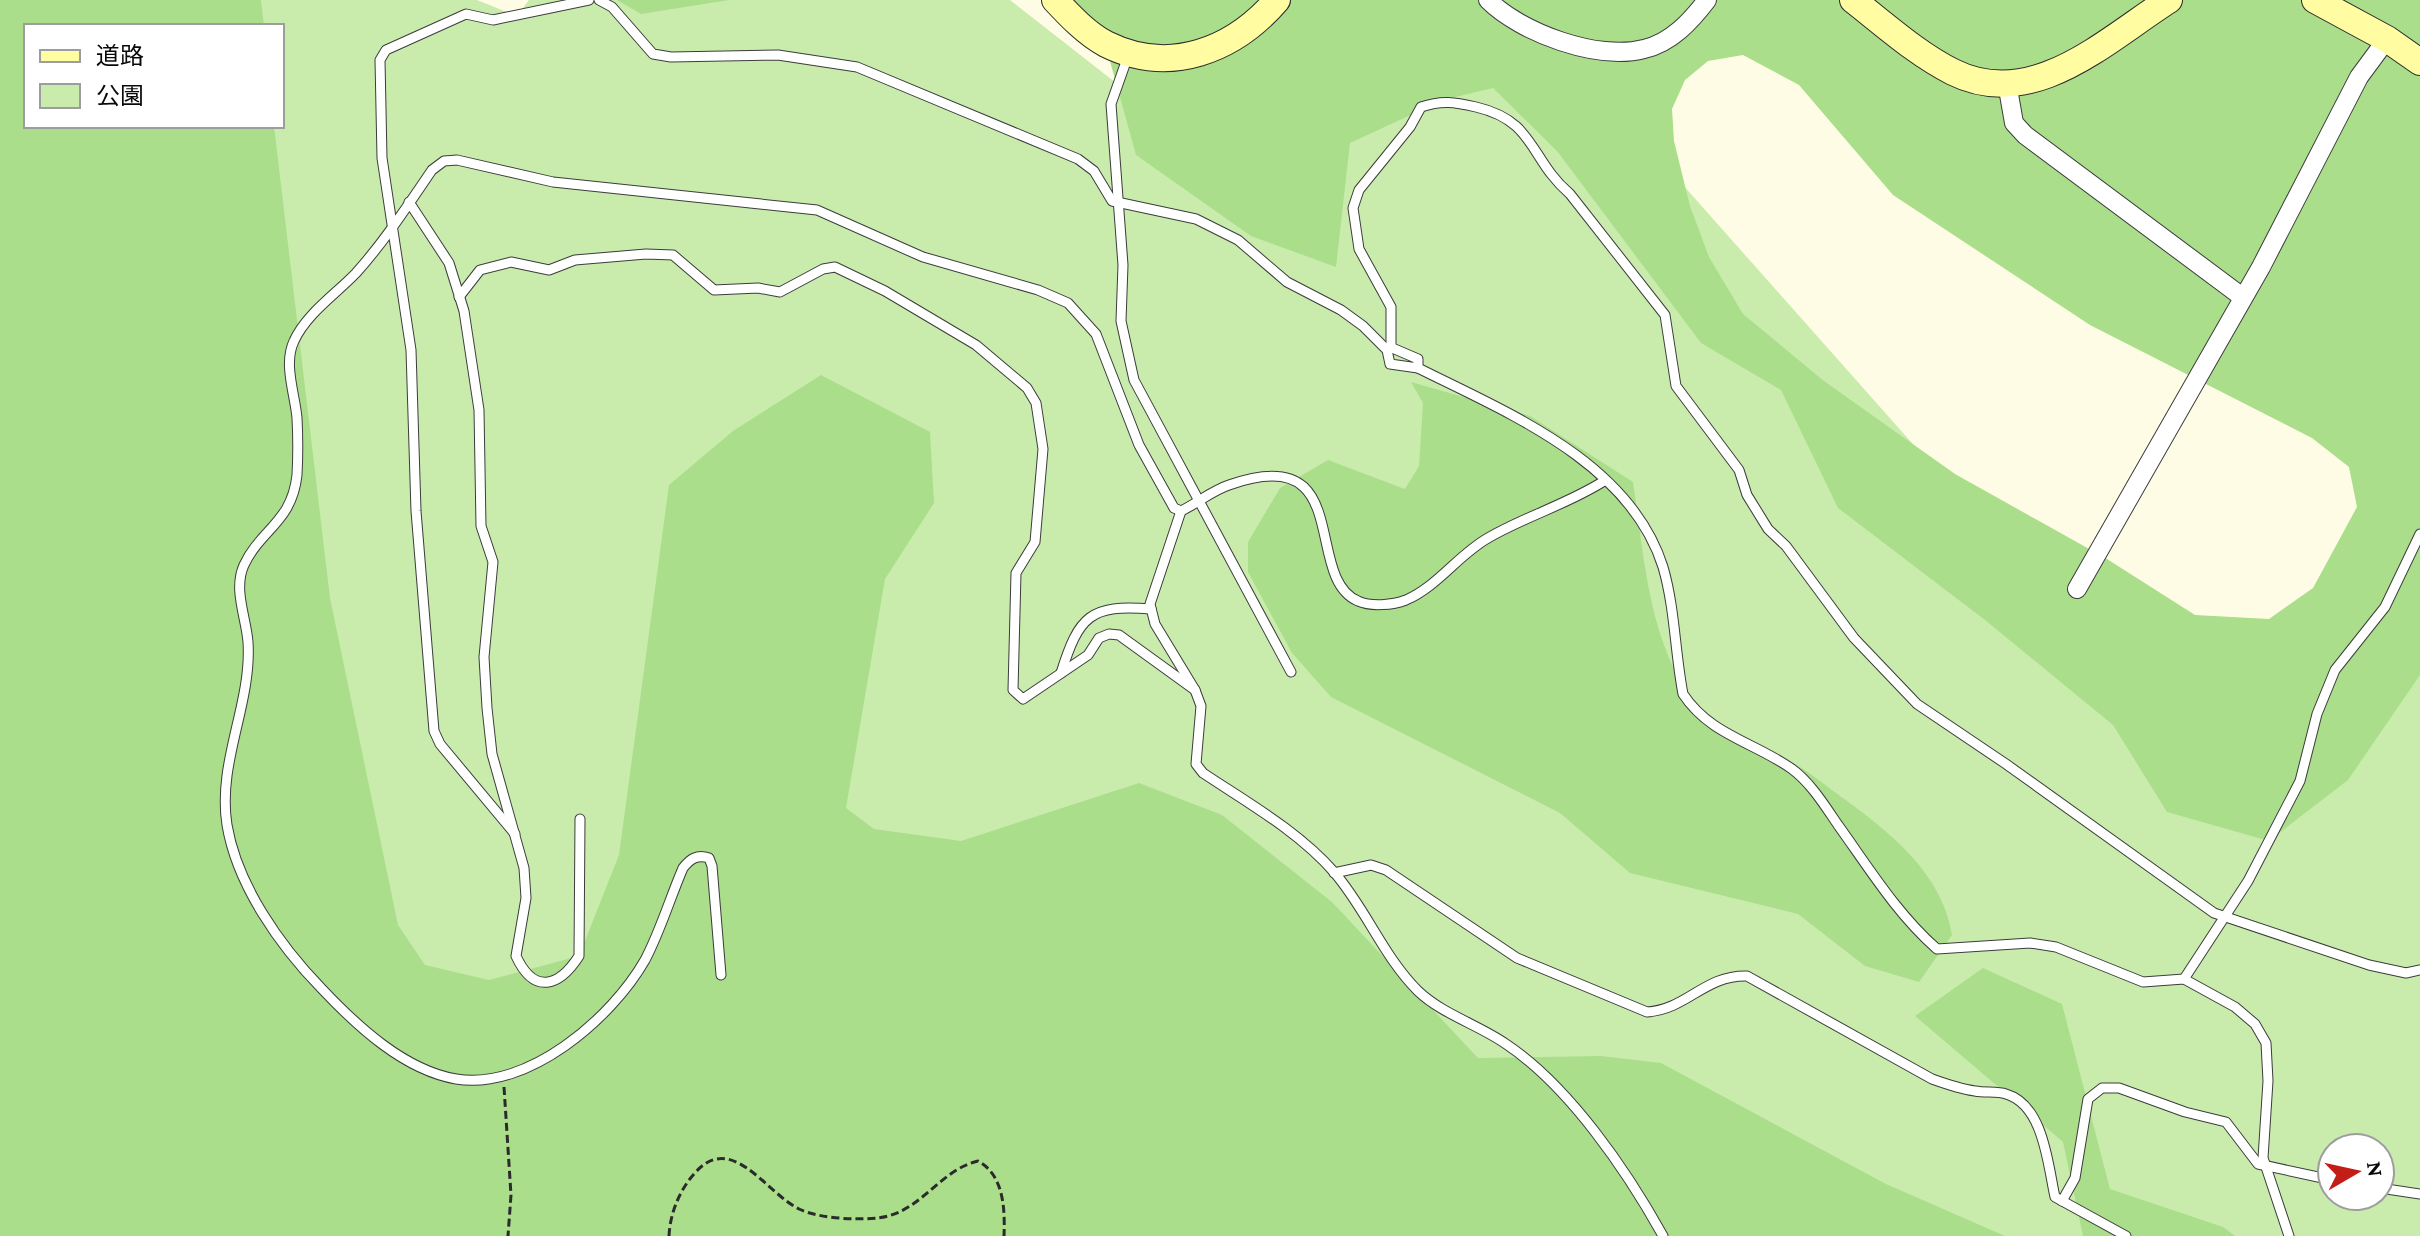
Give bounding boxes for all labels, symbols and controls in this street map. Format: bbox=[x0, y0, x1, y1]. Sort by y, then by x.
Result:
legend bbox=[24, 24, 284, 128]
text: 道路 bbox=[96, 42, 144, 69]
text: 公園 bbox=[96, 82, 144, 109]
north arrow bbox=[2316, 1132, 2396, 1212]
text: N bbox=[2362, 1160, 2389, 1178]

